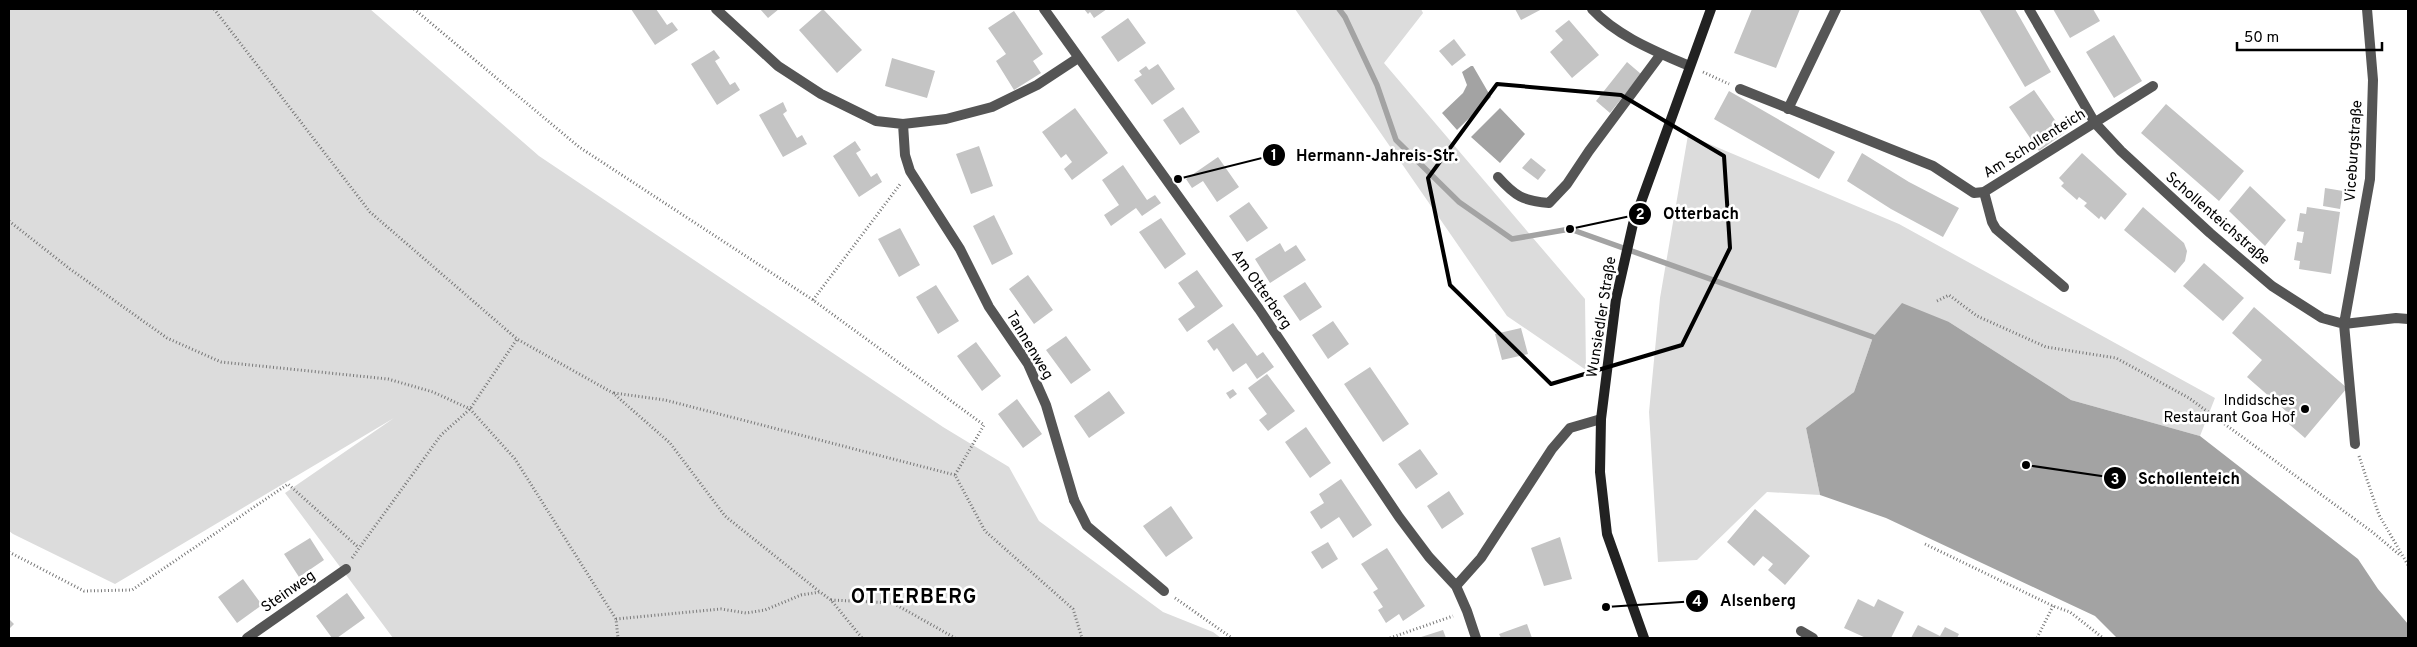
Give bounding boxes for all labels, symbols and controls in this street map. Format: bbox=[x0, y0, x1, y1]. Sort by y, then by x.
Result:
scale bar bbox=[2237, 20, 2382, 52]
text: 50 m bbox=[2244, 29, 2279, 48]
street label: Viceburgstraße bbox=[2341, 100, 2368, 203]
street label: Am Schollenteich bbox=[1980, 105, 2090, 183]
callout: Hermann-Jahreis-Str. bbox=[1261, 140, 1468, 171]
text: 1 bbox=[1271, 147, 1277, 166]
text: Hermann-Jahreis-Str. bbox=[1296, 147, 1458, 167]
street label: Schollenteichstraße bbox=[2161, 168, 2273, 270]
callout: Otterbach bbox=[1628, 198, 1749, 229]
text: Otterbach bbox=[1663, 205, 1739, 225]
text: 2 bbox=[1635, 206, 1645, 225]
street label: Am Otterberg bbox=[1226, 246, 1295, 333]
street label: Wunsiedler Straße bbox=[1584, 255, 1621, 379]
street label: Tannenweg bbox=[1001, 308, 1057, 384]
place label: Indidsches Restaurant Goa Hof bbox=[2164, 392, 2295, 428]
marker: Indidsches Restaurant Goa Hof bbox=[2299, 403, 2311, 415]
callout: Schollenteich bbox=[2103, 463, 2250, 494]
text: Schollenteich bbox=[2138, 470, 2240, 490]
text: 3 bbox=[2111, 471, 2120, 490]
street label: Steinweg bbox=[258, 567, 320, 618]
district label: OTTERBERG bbox=[851, 585, 977, 611]
callout: Alsenberg bbox=[1685, 585, 1806, 616]
text: Alsenberg bbox=[1720, 592, 1796, 612]
text: 4 bbox=[1692, 593, 1702, 612]

